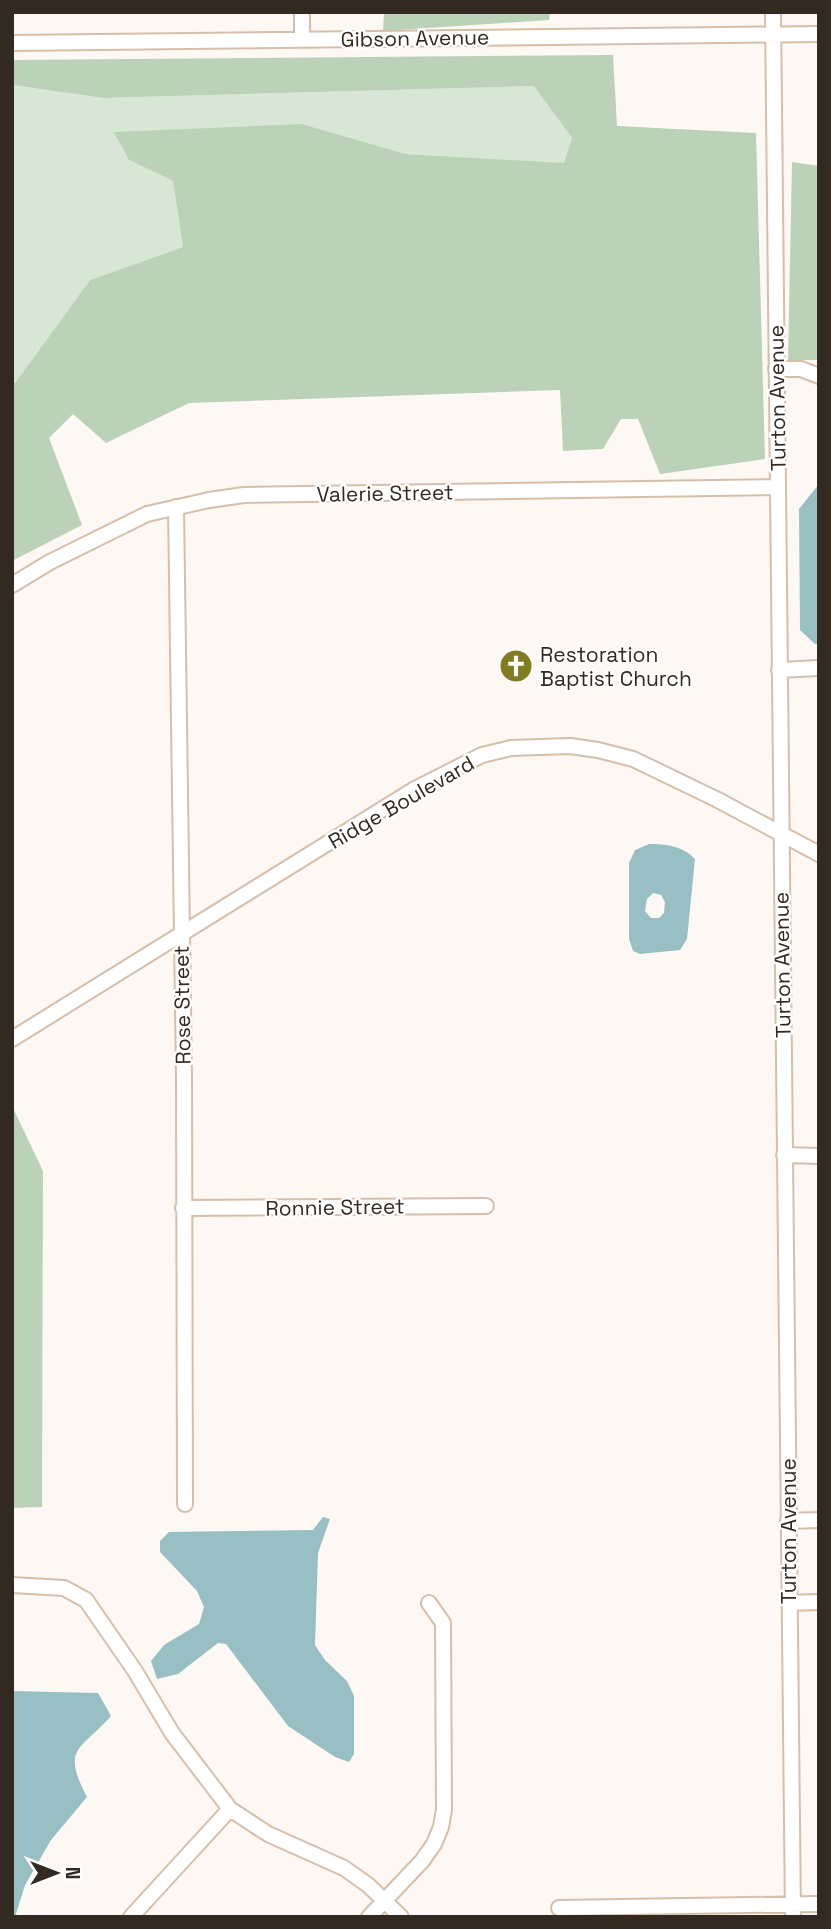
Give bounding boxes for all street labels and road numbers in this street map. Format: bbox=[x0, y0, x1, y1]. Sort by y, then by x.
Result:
street label: Gibson Avenue bbox=[340, 23, 490, 53]
street label: Turton Avenue bbox=[762, 325, 792, 471]
street label: Valerie Street bbox=[316, 478, 454, 508]
street label: Ridge Boulevard bbox=[323, 749, 479, 855]
street label: Turton Avenue bbox=[767, 892, 797, 1038]
street label: Rose Street bbox=[167, 945, 197, 1065]
street label: Ronnie Street bbox=[265, 1192, 405, 1222]
street label: Turton Avenue bbox=[775, 1458, 802, 1604]

